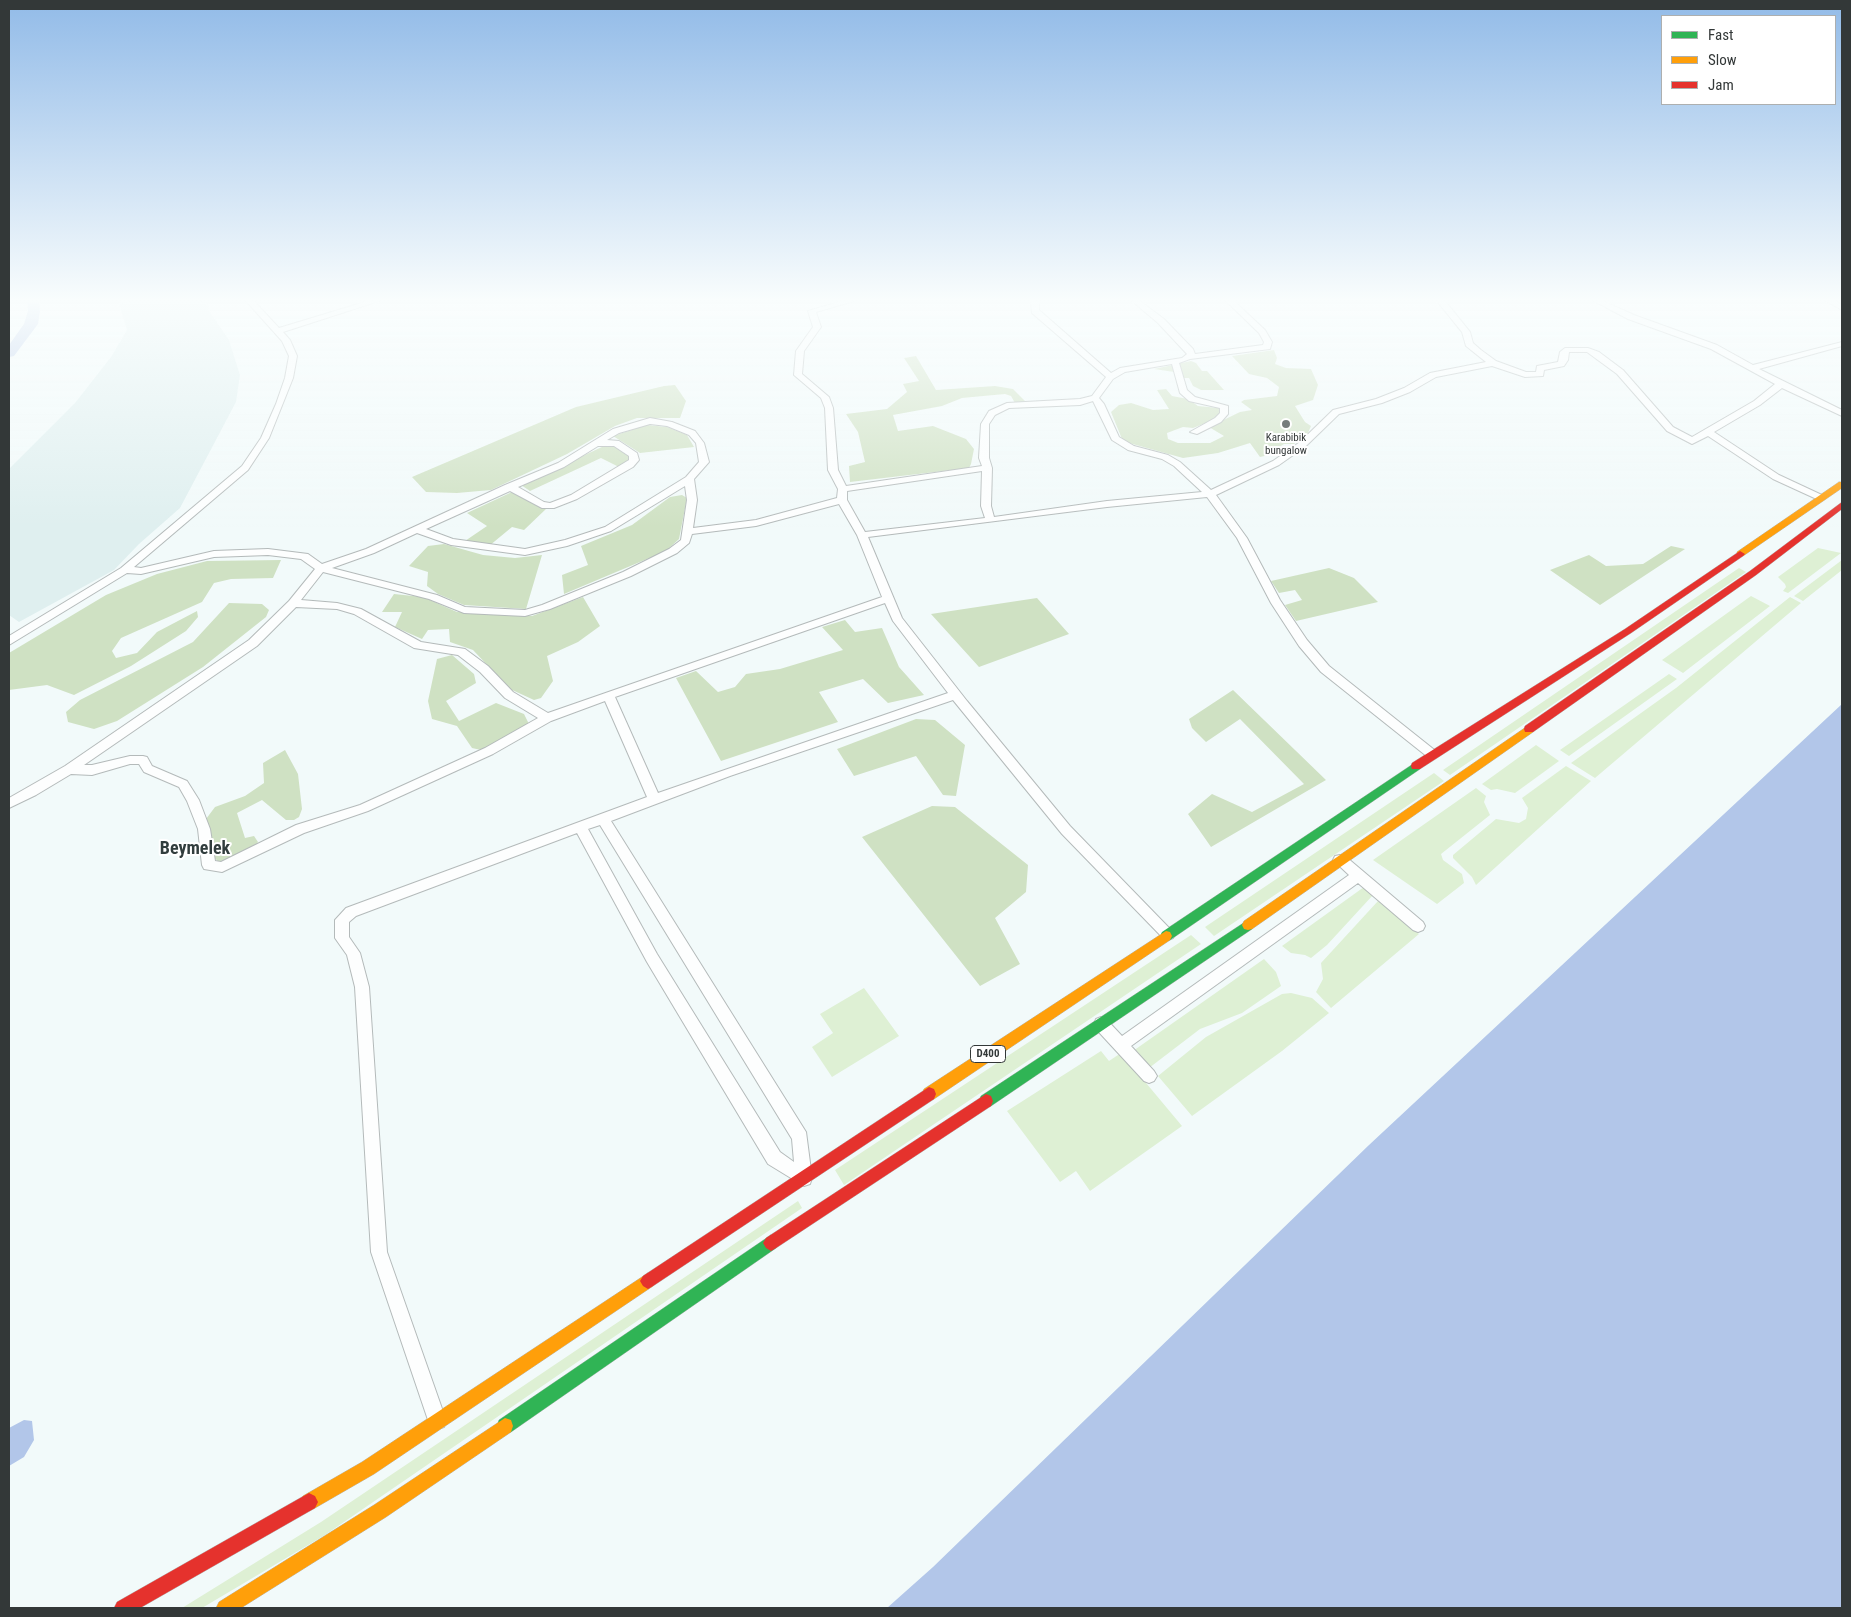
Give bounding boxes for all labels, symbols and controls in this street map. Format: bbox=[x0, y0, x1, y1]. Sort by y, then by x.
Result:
legend bbox=[1661, 15, 1836, 105]
text: Fast bbox=[1708, 26, 1733, 44]
text: Slow bbox=[1708, 51, 1737, 69]
text: Jam bbox=[1708, 76, 1734, 94]
marker: Karabibik bungalow bbox=[1280, 418, 1292, 430]
place label: Karabibik bungalow bbox=[1265, 431, 1307, 457]
district label: Beymelek bbox=[160, 838, 230, 860]
road number: D400 bbox=[970, 1046, 1006, 1062]

